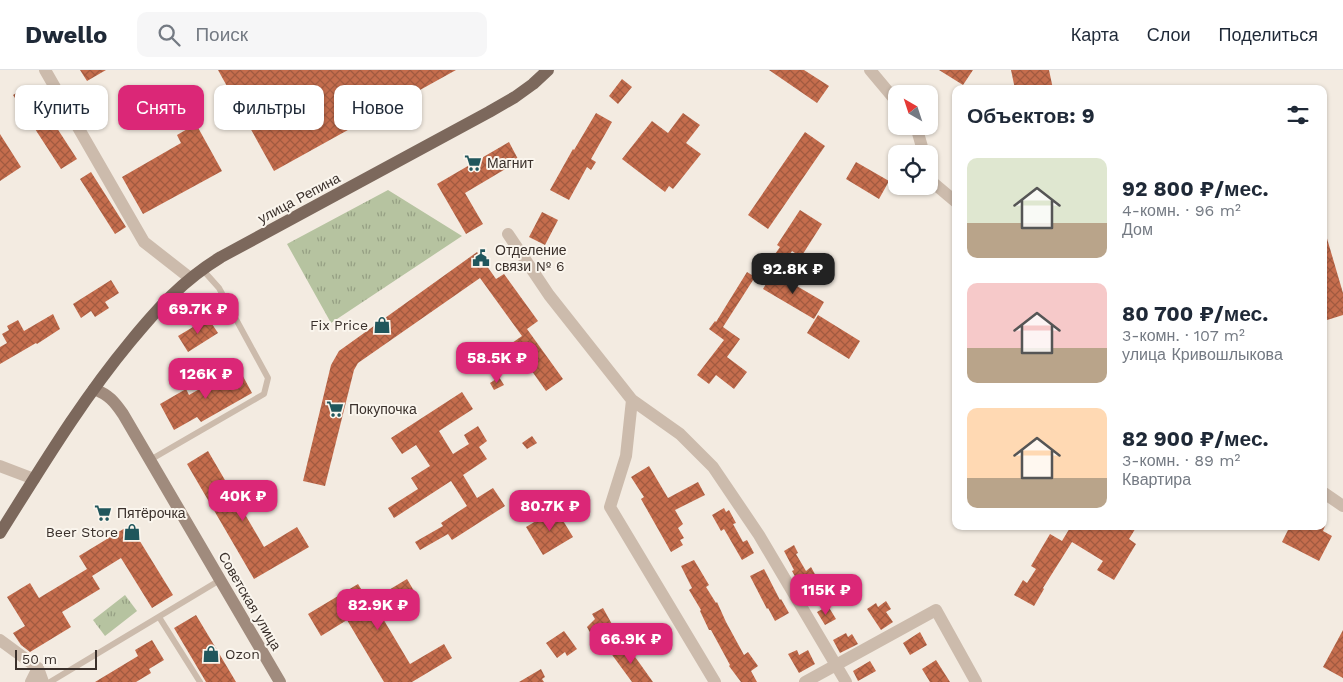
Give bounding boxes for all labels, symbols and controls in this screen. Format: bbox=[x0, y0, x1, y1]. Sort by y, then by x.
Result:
search box bbox=[137, 12, 487, 57]
text: Dwello bbox=[25, 21, 107, 49]
icon: search bbox=[155, 21, 183, 49]
text: Поиск bbox=[195, 23, 248, 46]
text: Карта bbox=[1071, 24, 1119, 45]
text: Слои bbox=[1147, 24, 1191, 45]
text: Поделиться bbox=[1219, 24, 1318, 45]
chip: Купить bbox=[15, 85, 108, 130]
chip: Снять bbox=[118, 85, 204, 130]
chip: Фильтры bbox=[214, 85, 324, 130]
chip: Новое bbox=[334, 85, 422, 130]
north arrow bbox=[888, 85, 938, 135]
map controls bbox=[888, 85, 938, 195]
icon: filters bbox=[1284, 101, 1312, 129]
text: Объектов: 9 bbox=[967, 103, 1095, 128]
button: locate bbox=[888, 145, 938, 195]
supermarket icon: Магнит bbox=[463, 153, 483, 173]
place label: Магнит bbox=[487, 155, 534, 171]
street label: улица Репина bbox=[255, 170, 343, 226]
text: 92 800 ₽/мес. bbox=[1122, 176, 1269, 201]
icon: home bbox=[1007, 178, 1067, 238]
text: 4-комн. · 96 m² bbox=[1122, 201, 1241, 220]
text: Дом bbox=[1122, 220, 1153, 239]
place label: Отделение связи № 6 bbox=[495, 242, 567, 274]
public building icon: Отделение связи № 6 bbox=[471, 248, 491, 268]
pin: 92.8K ₽ bbox=[747, 252, 839, 295]
text: 92.8K ₽ bbox=[763, 259, 823, 278]
pin: 69.7K ₽ bbox=[152, 292, 244, 335]
text: 69.7K ₽ bbox=[169, 299, 227, 318]
text: 80 700 ₽/мес. bbox=[1122, 301, 1268, 326]
icon: home bbox=[1007, 303, 1067, 363]
shop icon: Fix Price bbox=[372, 315, 392, 335]
place label: Fix Price bbox=[310, 317, 368, 333]
text: 3-комн. · 107 m² bbox=[1122, 326, 1245, 345]
pin: 58.5K ₽ bbox=[451, 342, 543, 384]
text: улица Кривошлыкова bbox=[1122, 345, 1283, 364]
text: 58.5K ₽ bbox=[467, 348, 527, 367]
pin: 126K ₽ bbox=[165, 358, 247, 400]
text: 126K ₽ bbox=[180, 364, 232, 383]
supermarket icon: Покупочка bbox=[325, 399, 345, 419]
place label: Покупочка bbox=[349, 401, 417, 417]
text: 82 900 ₽/мес. bbox=[1122, 426, 1269, 451]
icon: home bbox=[1007, 428, 1067, 488]
text: 3-комн. · 89 m² bbox=[1122, 451, 1240, 470]
text: Квартира bbox=[1122, 470, 1191, 489]
pin: 40K ₽ bbox=[208, 480, 278, 522]
text: 40K ₽ bbox=[219, 486, 267, 505]
pin: 80.7K ₽ bbox=[504, 490, 596, 532]
text: 80.7K ₽ bbox=[520, 496, 580, 515]
supermarket icon: Пятёрочка bbox=[93, 503, 113, 523]
place label: Пятёрочка bbox=[117, 505, 186, 521]
shop icon: Beer Store bbox=[122, 522, 142, 542]
place label: Beer Store bbox=[46, 524, 118, 540]
street label: Советская улица bbox=[215, 549, 285, 653]
pin: 115K ₽ bbox=[785, 574, 867, 616]
text: 115K ₽ bbox=[801, 580, 851, 599]
pin: 82.9K ₽ bbox=[332, 588, 424, 631]
text: 82.9K ₽ bbox=[348, 595, 408, 614]
pin: 66.9K ₽ bbox=[585, 622, 677, 665]
text: 66.9K ₽ bbox=[601, 629, 661, 648]
shop icon: Ozon bbox=[201, 644, 221, 664]
place label: Ozon bbox=[225, 646, 260, 662]
scale bar bbox=[15, 647, 98, 670]
text: 50 m bbox=[22, 651, 57, 667]

